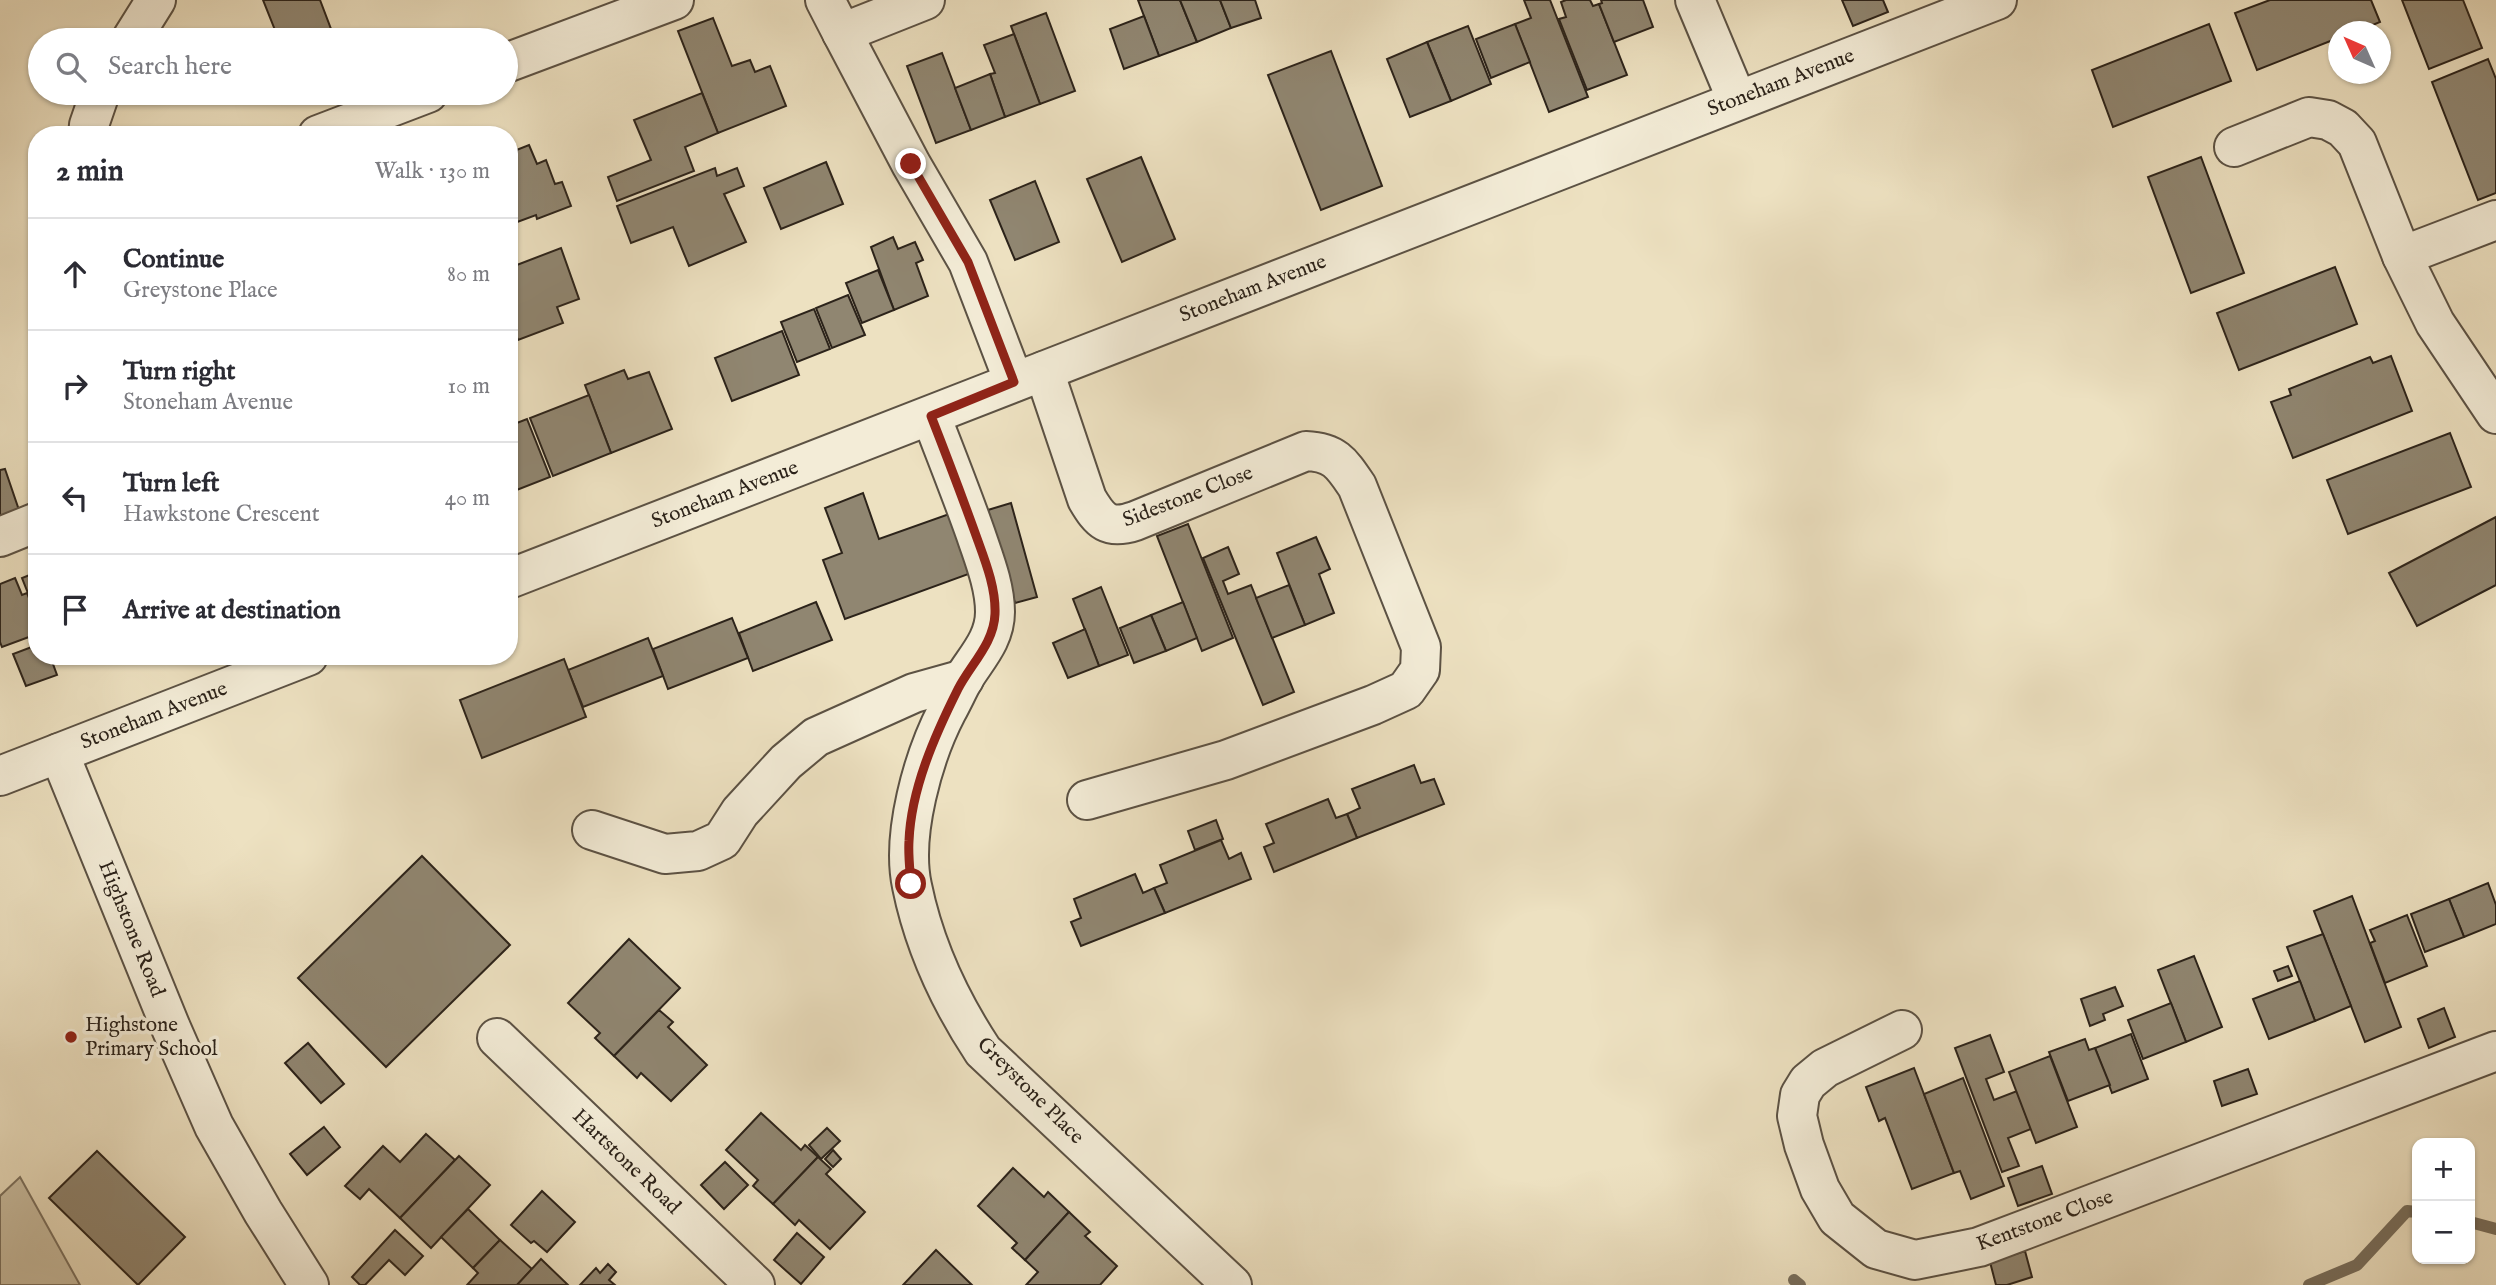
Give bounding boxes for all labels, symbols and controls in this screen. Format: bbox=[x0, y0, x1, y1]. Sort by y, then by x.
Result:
north arrow bbox=[2328, 21, 2391, 84]
search box bbox=[28, 28, 518, 105]
street label: Stoneham Avenue bbox=[1704, 42, 1859, 123]
icon: search bbox=[52, 48, 90, 86]
text: Search here bbox=[108, 50, 232, 83]
route end bbox=[895, 148, 926, 179]
text: 2 min bbox=[56, 153, 124, 191]
text: Walk · 130 m bbox=[375, 157, 490, 186]
text: Continue bbox=[123, 243, 224, 276]
street label: Stoneham Avenue bbox=[1176, 248, 1331, 329]
icon: ahead bbox=[56, 255, 94, 293]
text: 80 m bbox=[447, 260, 490, 289]
text: Greystone Place bbox=[123, 276, 278, 305]
text: Turn right bbox=[123, 355, 236, 388]
icon: right bbox=[56, 367, 94, 405]
text: 10 m bbox=[447, 372, 490, 401]
text: Stoneham Avenue bbox=[123, 388, 293, 417]
street label: Stoneham Avenue bbox=[648, 454, 803, 535]
street label: Sidestone Close bbox=[1119, 460, 1257, 534]
text: Turn left bbox=[123, 467, 220, 500]
icon: left bbox=[56, 479, 94, 517]
text: 40 m bbox=[445, 484, 490, 513]
text: Hawkstone Crescent bbox=[123, 500, 320, 529]
icon: arrive bbox=[56, 591, 94, 629]
text: Arrive at destination bbox=[123, 594, 341, 627]
street label: Stoneham Avenue bbox=[77, 675, 232, 756]
street label: Highstone Road bbox=[91, 857, 171, 1002]
route start bbox=[895, 868, 926, 899]
place label: Highstone Primary School bbox=[85, 1012, 218, 1063]
marker: Highstone Primary School bbox=[63, 1029, 79, 1045]
street label: Greystone Place bbox=[971, 1032, 1090, 1151]
street label: Hartstone Road bbox=[566, 1103, 687, 1221]
map controls bbox=[2412, 1138, 2475, 1264]
button: + bbox=[2412, 1138, 2475, 1201]
street label: Kentstone Close bbox=[1973, 1184, 2117, 1258]
button: − bbox=[2412, 1201, 2475, 1264]

